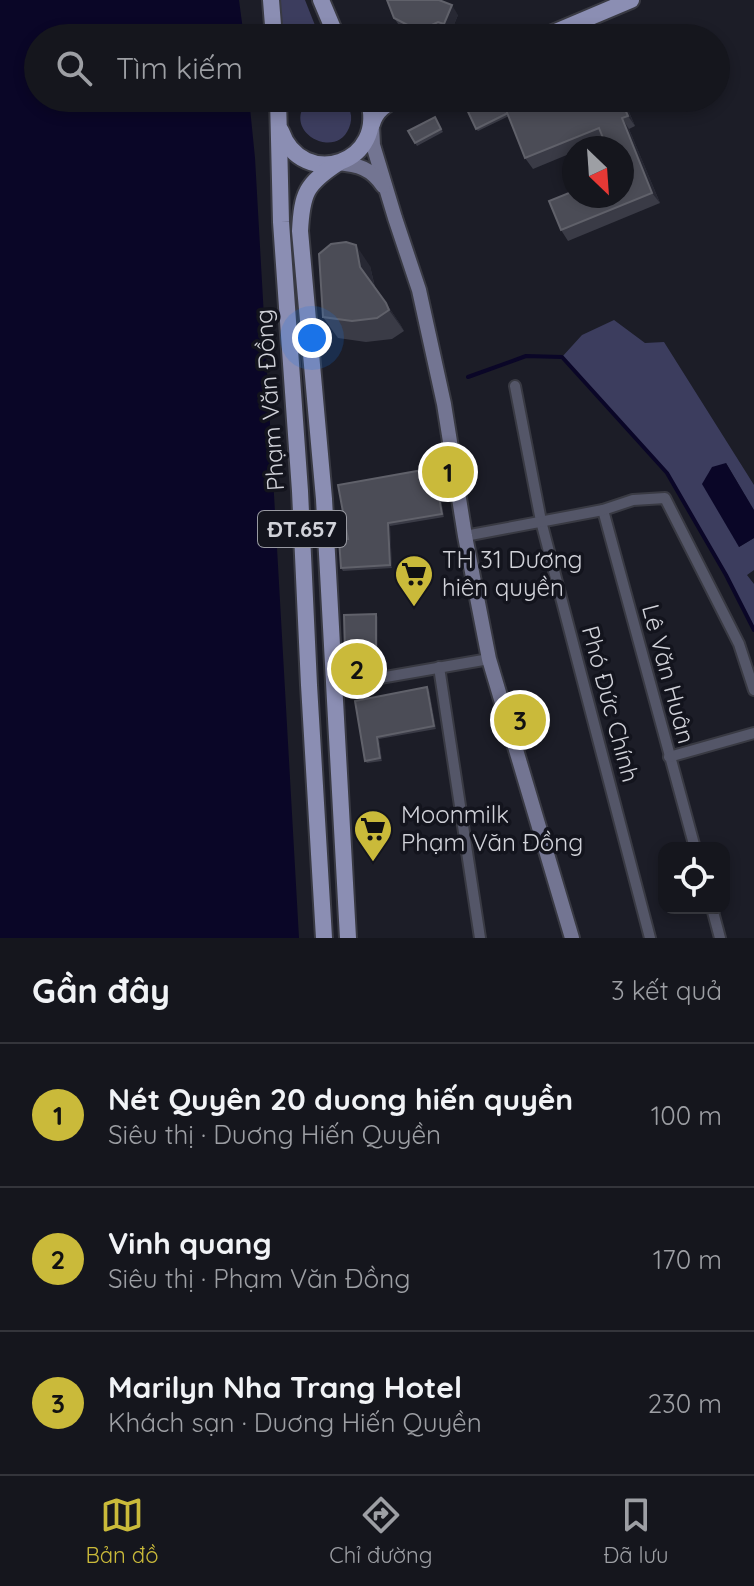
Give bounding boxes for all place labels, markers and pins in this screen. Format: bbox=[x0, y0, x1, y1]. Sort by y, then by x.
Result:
pin: 1 bbox=[422, 442, 474, 502]
place label: TH 31 Dương hiên quyền bbox=[442, 544, 583, 602]
supermarket icon: TH 31 Dương hiên quyền bbox=[393, 553, 435, 608]
pin: 2 bbox=[331, 639, 383, 699]
pin: 3 bbox=[494, 690, 546, 750]
place label: Moonmilk Phạm Văn Đồng bbox=[401, 799, 583, 857]
supermarket icon: Moonmilk Phạm Văn Đồng bbox=[352, 808, 394, 863]

